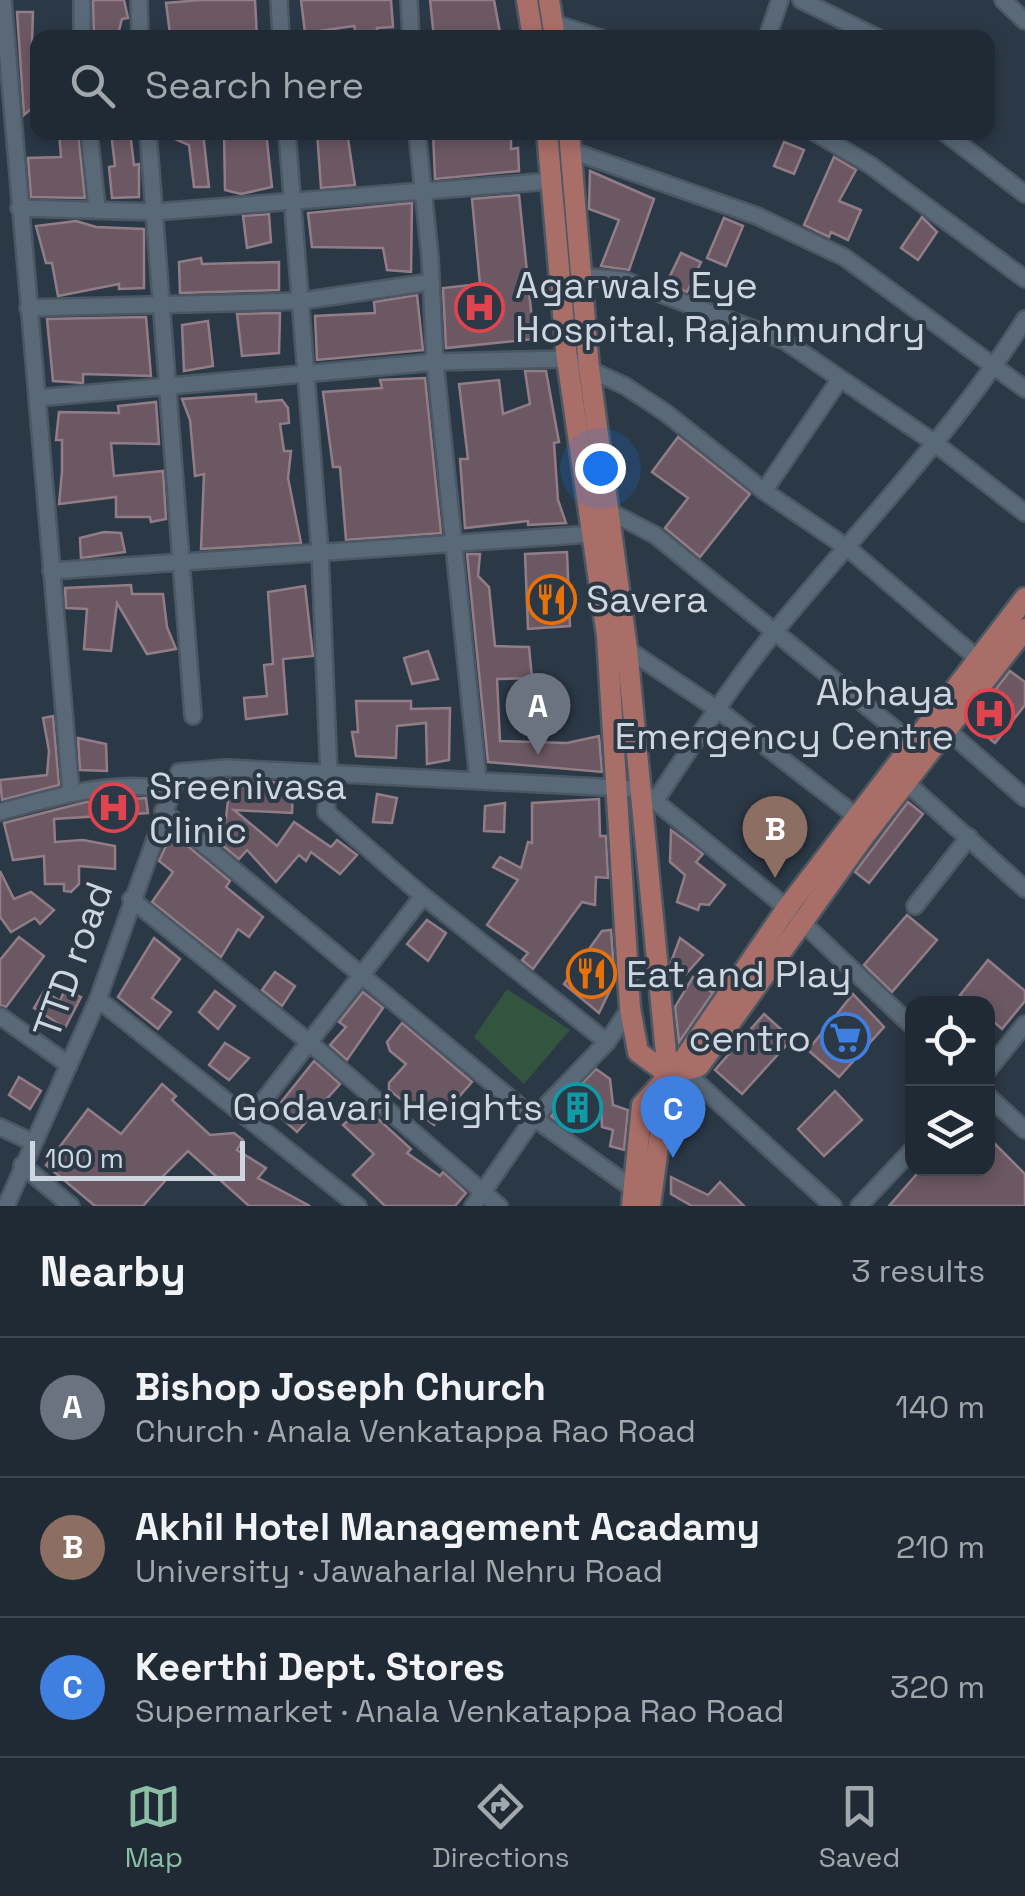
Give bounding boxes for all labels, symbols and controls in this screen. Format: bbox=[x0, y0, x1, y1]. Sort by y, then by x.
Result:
search box bbox=[30, 30, 995, 140]
icon: search bbox=[65, 58, 120, 113]
text: Search here bbox=[145, 61, 364, 109]
place label: Agarwals Eye Hospital, Rajahmundry bbox=[515, 261, 925, 353]
hospital icon: Agarwals Eye Hospital, Rajahmundry bbox=[454, 281, 506, 333]
your location bbox=[575, 443, 626, 494]
restaurant icon: Savera bbox=[525, 573, 577, 625]
place label: Savera bbox=[586, 575, 708, 623]
place label: Abhaya Emergency Centre bbox=[615, 668, 954, 760]
pin: A bbox=[506, 672, 570, 755]
hospital icon: Abhaya Emergency Centre bbox=[963, 688, 1015, 740]
place label: Sreenivasa Clinic bbox=[149, 762, 347, 854]
hospital icon: Sreenivasa Clinic bbox=[88, 782, 140, 834]
pin: B bbox=[742, 796, 808, 878]
street label: TTD road bbox=[23, 875, 123, 1045]
restaurant icon: Eat and Play bbox=[565, 948, 617, 1000]
place label: Eat and Play bbox=[626, 950, 851, 998]
map controls bbox=[905, 996, 995, 1176]
button: locate bbox=[905, 996, 995, 1086]
supermarket icon: centro bbox=[820, 1012, 872, 1064]
place label: centro bbox=[688, 1014, 811, 1062]
pin: C bbox=[640, 1076, 706, 1158]
building icon: Godavari Heights bbox=[552, 1081, 604, 1133]
place label: Godavari Heights bbox=[233, 1083, 543, 1131]
button: layers bbox=[905, 1086, 995, 1176]
scale bar bbox=[30, 1136, 245, 1180]
text: 100 m bbox=[45, 1140, 124, 1176]
text: Nearby bbox=[40, 1245, 186, 1298]
text: 3 results bbox=[851, 1251, 985, 1291]
text: Bishop Joseph Church bbox=[135, 1363, 546, 1411]
text: A bbox=[62, 1387, 83, 1427]
text: 140 m bbox=[895, 1387, 985, 1427]
text: Church · Anala Venkatappa Rao Road bbox=[135, 1411, 696, 1451]
text: Akhil Hotel Management Acadamy bbox=[135, 1503, 760, 1551]
text: B bbox=[62, 1527, 83, 1567]
text: 210 m bbox=[896, 1527, 985, 1567]
text: University · Jawaharlal Nehru Road bbox=[135, 1551, 663, 1591]
text: Keerthi Dept. Stores bbox=[135, 1643, 505, 1691]
text: C bbox=[62, 1667, 83, 1707]
text: 320 m bbox=[890, 1667, 985, 1707]
text: Supermarket · Anala Venkatappa Rao Road bbox=[135, 1691, 784, 1731]
tab: Map bbox=[125, 1779, 183, 1875]
tab: Directions bbox=[432, 1779, 569, 1875]
tab: Saved bbox=[819, 1779, 900, 1875]

